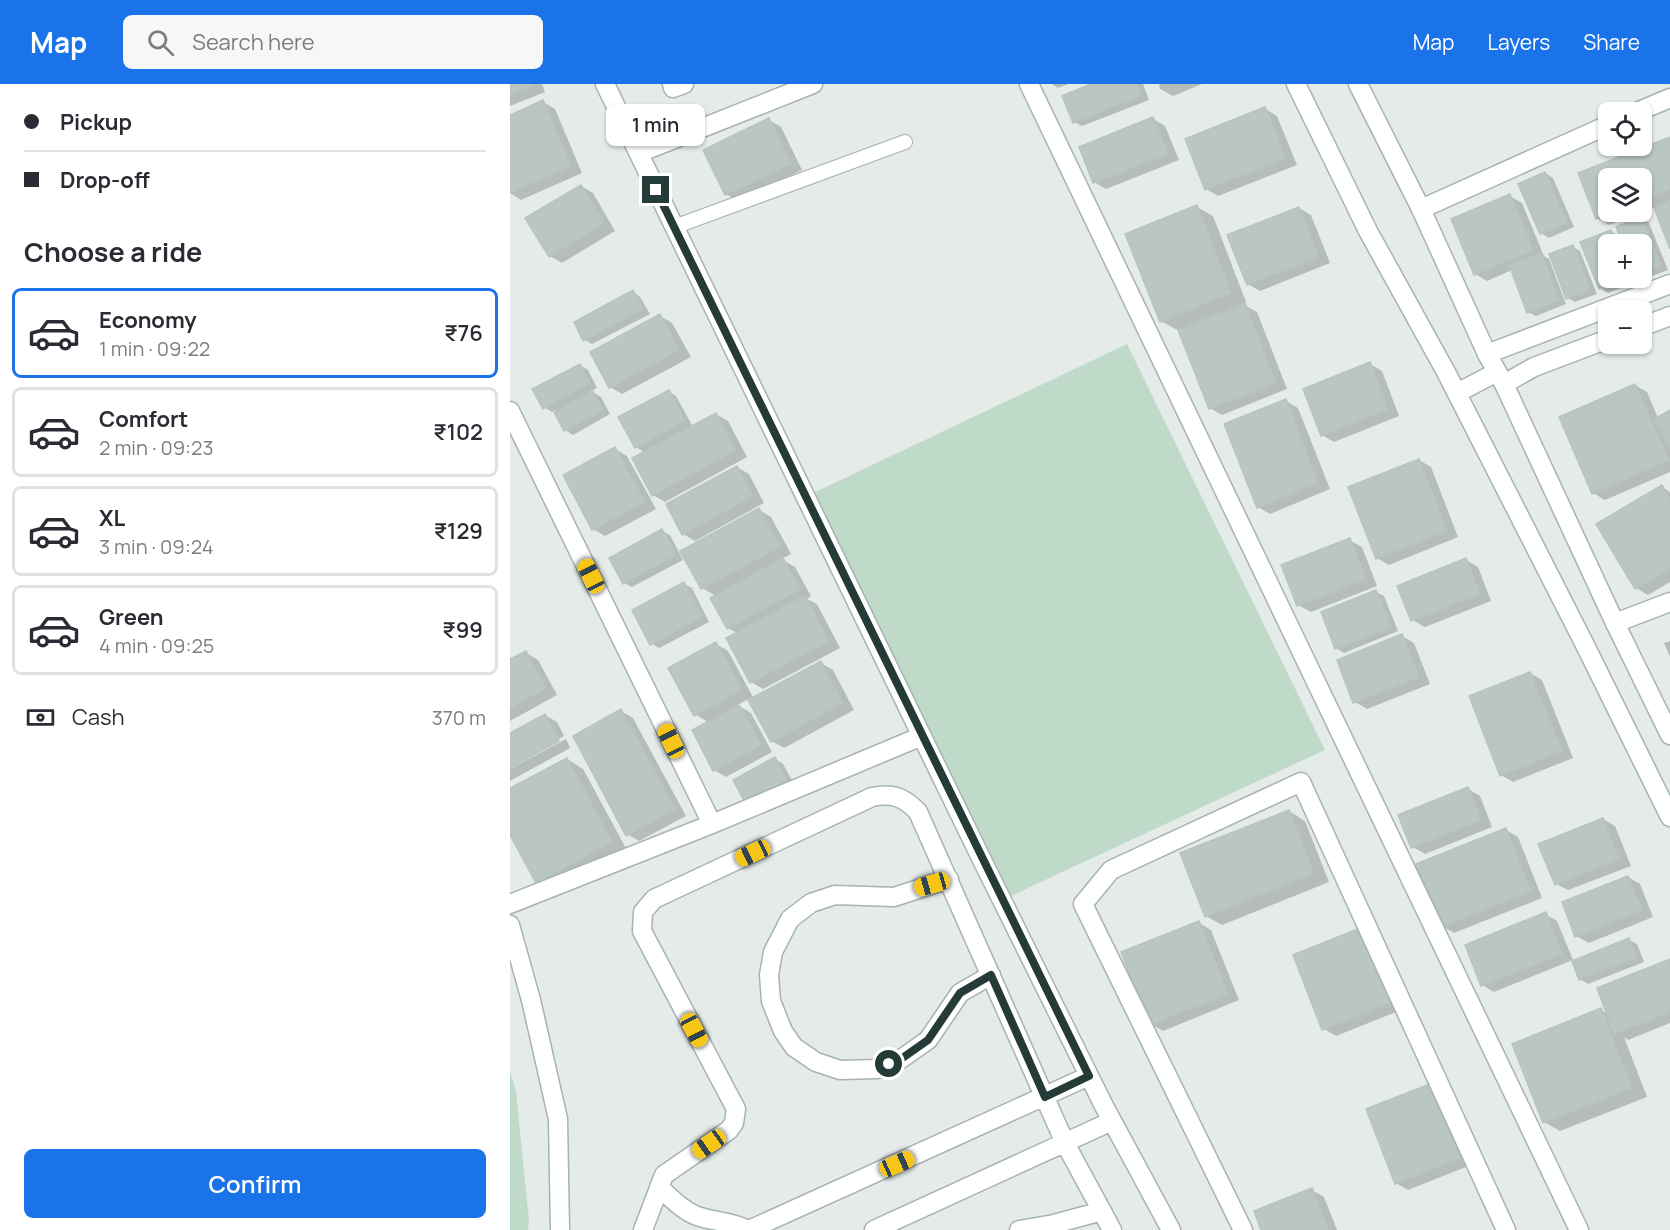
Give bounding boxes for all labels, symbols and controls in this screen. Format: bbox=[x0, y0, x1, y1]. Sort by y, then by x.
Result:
search box bbox=[123, 15, 543, 69]
text: Map bbox=[30, 23, 87, 61]
icon: search bbox=[144, 26, 177, 59]
text: Search here bbox=[192, 27, 315, 57]
text: Map bbox=[1413, 28, 1454, 56]
text: Layers bbox=[1487, 28, 1550, 56]
text: Share bbox=[1583, 28, 1640, 56]
map controls bbox=[1598, 102, 1652, 354]
button: locate bbox=[1598, 102, 1652, 156]
callout: 1 min bbox=[606, 103, 705, 145]
text: Pickup bbox=[60, 107, 132, 137]
text: 1 min bbox=[632, 111, 679, 138]
text: Drop-off bbox=[60, 165, 150, 195]
button: layers bbox=[1598, 168, 1652, 222]
route end bbox=[642, 176, 669, 203]
text: Choose a ride bbox=[24, 233, 202, 270]
button: + bbox=[1598, 234, 1652, 288]
button: − bbox=[1598, 300, 1652, 354]
text: Economy bbox=[99, 305, 197, 335]
icon: car bbox=[27, 306, 81, 360]
text: ₹76 bbox=[444, 318, 483, 348]
text: 1 min · 09:22 bbox=[99, 335, 210, 362]
text: Comfort bbox=[99, 404, 188, 434]
icon: car bbox=[27, 405, 81, 459]
text: ₹102 bbox=[433, 417, 483, 447]
text: 2 min · 09:23 bbox=[99, 434, 214, 461]
text: XL bbox=[99, 503, 125, 533]
icon: car bbox=[27, 504, 81, 558]
text: ₹129 bbox=[434, 516, 483, 546]
text: 3 min · 09:24 bbox=[99, 533, 213, 560]
car bbox=[575, 556, 607, 596]
text: Green bbox=[99, 602, 164, 632]
icon: car bbox=[27, 603, 81, 657]
text: ₹99 bbox=[442, 615, 483, 645]
text: 4 min · 09:25 bbox=[99, 632, 214, 659]
icon: cash bbox=[24, 701, 57, 734]
text: Cash bbox=[72, 702, 125, 732]
text: 370 m bbox=[432, 704, 486, 731]
car bbox=[655, 721, 687, 761]
car bbox=[733, 837, 773, 869]
car bbox=[912, 870, 952, 898]
car bbox=[678, 1010, 710, 1050]
route start bbox=[875, 1050, 902, 1077]
car bbox=[689, 1126, 729, 1162]
car bbox=[877, 1148, 917, 1180]
button: Confirm bbox=[24, 1149, 486, 1218]

